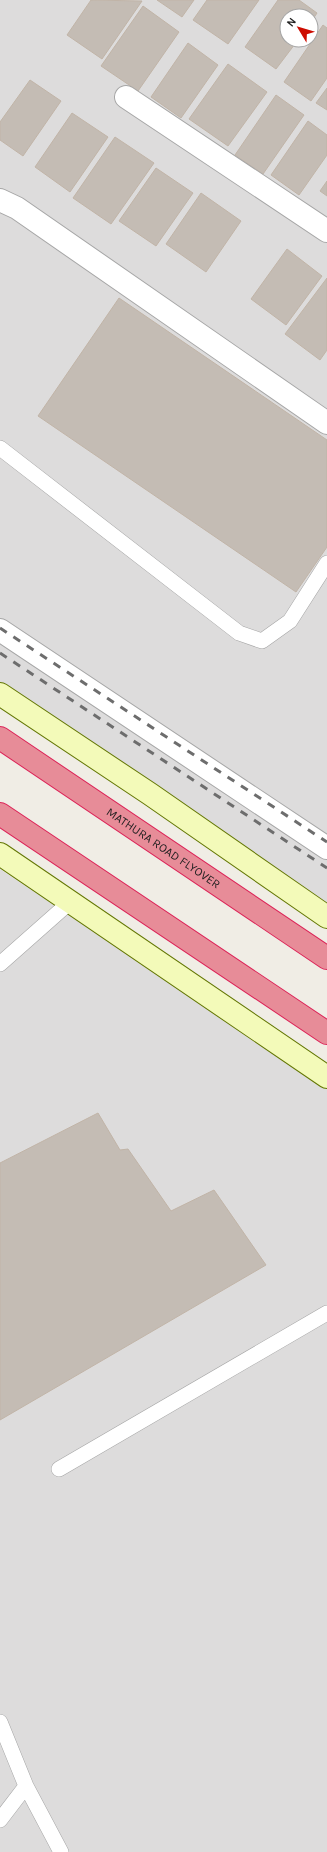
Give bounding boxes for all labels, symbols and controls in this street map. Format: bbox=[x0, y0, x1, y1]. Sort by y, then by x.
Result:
north arrow bbox=[279, 8, 319, 48]
text: N bbox=[284, 15, 299, 29]
street label: MATHURA ROAD FLYOVER bbox=[104, 805, 223, 891]

